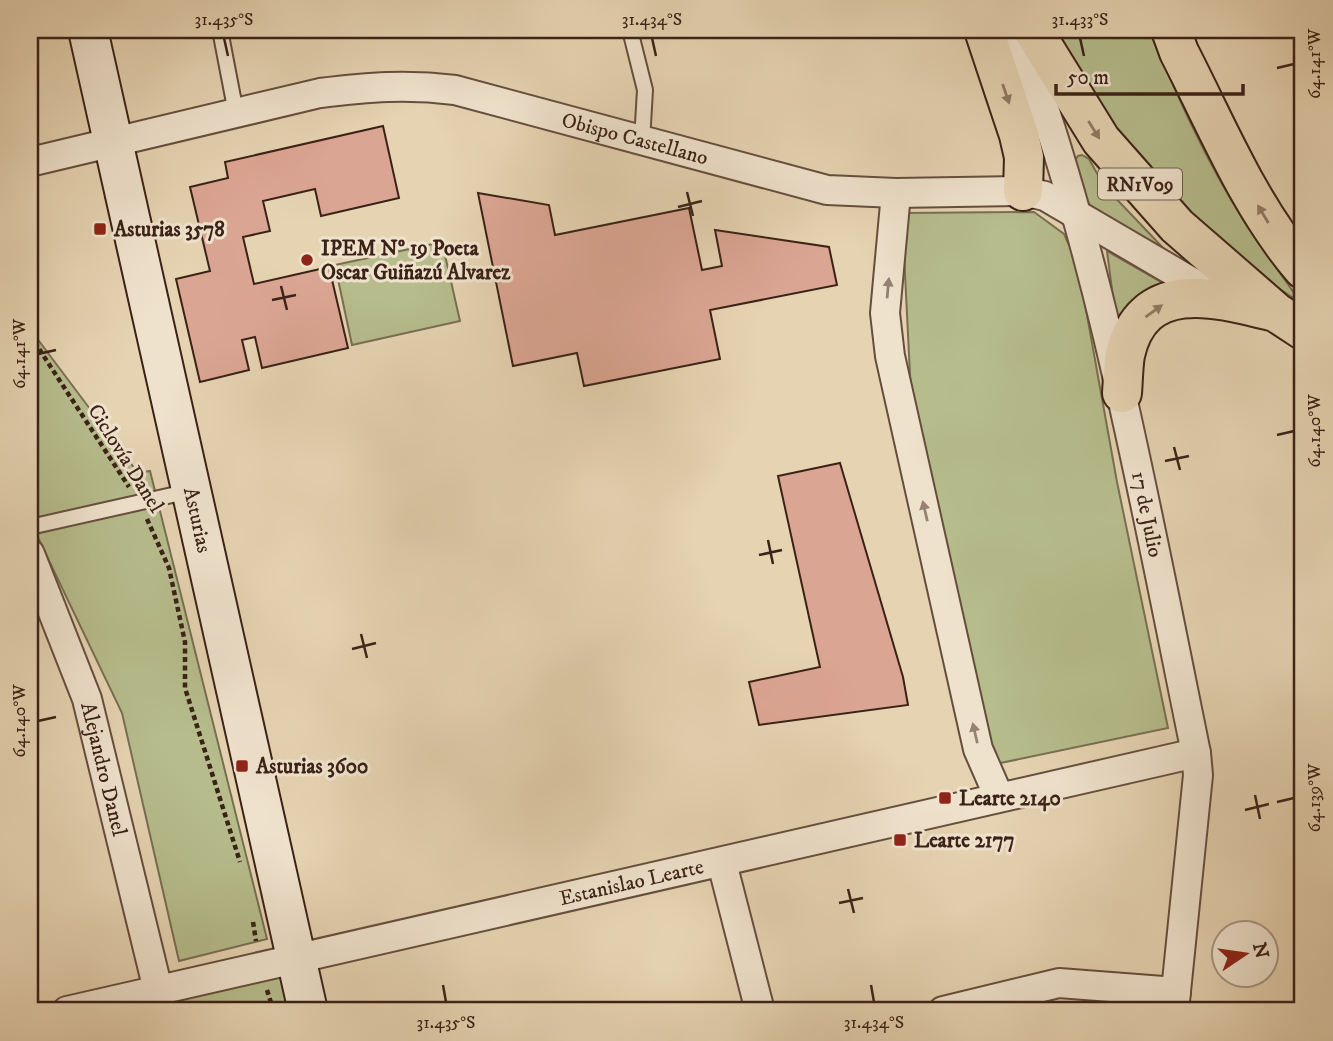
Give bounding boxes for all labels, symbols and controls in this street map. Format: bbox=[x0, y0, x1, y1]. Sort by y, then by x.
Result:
text: 31.435°S bbox=[195, 9, 254, 31]
text: 31.434°S bbox=[622, 9, 682, 31]
text: 31.433°S bbox=[1052, 9, 1108, 31]
text: 64.141°W bbox=[1304, 28, 1326, 99]
scale bar bbox=[1056, 52, 1244, 96]
text: 50 m bbox=[1067, 65, 1109, 91]
one-way arrow bbox=[1001, 84, 1011, 105]
street label: Obispo Castellano bbox=[559, 107, 711, 171]
one-way arrow bbox=[1088, 120, 1101, 139]
road number: RN1V09 bbox=[1098, 168, 1182, 200]
one-way arrow bbox=[1257, 205, 1269, 224]
place label: Asturias 3578 bbox=[113, 217, 225, 243]
marker: Asturias 3578 bbox=[92, 221, 108, 237]
place label: IPEM Nº 19 Poeta Oscar Guiñazú Alvarez bbox=[321, 236, 511, 286]
marker: IPEM Nº 19 Poeta Oscar Guiñazú Alvarez bbox=[299, 252, 315, 268]
one-way arrow bbox=[882, 276, 893, 298]
one-way arrow bbox=[1145, 304, 1163, 318]
text: 64.141°W bbox=[9, 318, 31, 389]
text: 64.140°W bbox=[1304, 394, 1326, 468]
street label: Ciclovía Danel bbox=[81, 399, 169, 518]
street label: 17 de Julio bbox=[1125, 469, 1168, 560]
street label: Asturias bbox=[177, 485, 217, 555]
one-way arrow bbox=[919, 500, 930, 522]
text: 64.140°W bbox=[9, 684, 31, 758]
street label: Alejandro Danel bbox=[74, 700, 132, 840]
one-way arrow bbox=[969, 722, 980, 744]
place label: Asturias 3600 bbox=[255, 754, 368, 780]
marker: Asturias 3600 bbox=[234, 758, 250, 774]
text: 64.139°W bbox=[1304, 763, 1326, 832]
place label: Learte 2140 bbox=[959, 786, 1061, 812]
marker: Learte 2140 bbox=[937, 790, 953, 806]
place label: Learte 2177 bbox=[914, 828, 1015, 854]
marker: Learte 2177 bbox=[892, 832, 908, 848]
street label: Estanislao Learte bbox=[557, 854, 706, 912]
north arrow bbox=[1210, 918, 1280, 988]
text: N bbox=[1247, 940, 1273, 961]
text: 31.435°S bbox=[417, 1012, 476, 1034]
text: 31.434°S bbox=[844, 1012, 904, 1034]

